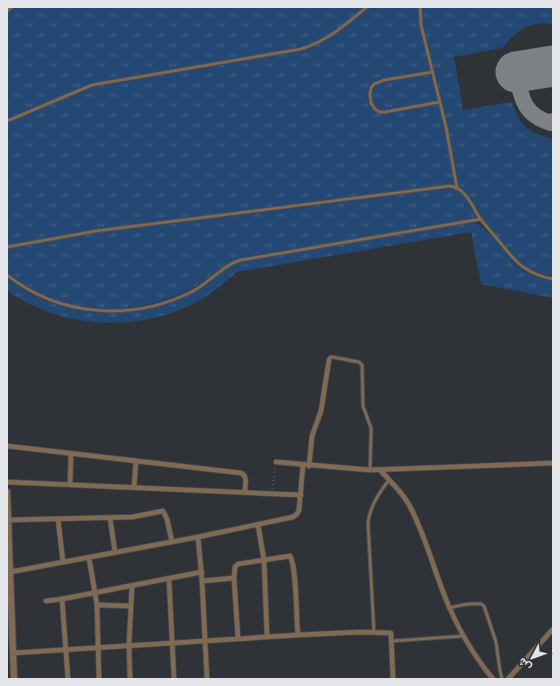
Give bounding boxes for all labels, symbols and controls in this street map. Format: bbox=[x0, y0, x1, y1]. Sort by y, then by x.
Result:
north arrow bbox=[512, 638, 552, 678]
text: ش bbox=[514, 654, 535, 675]

